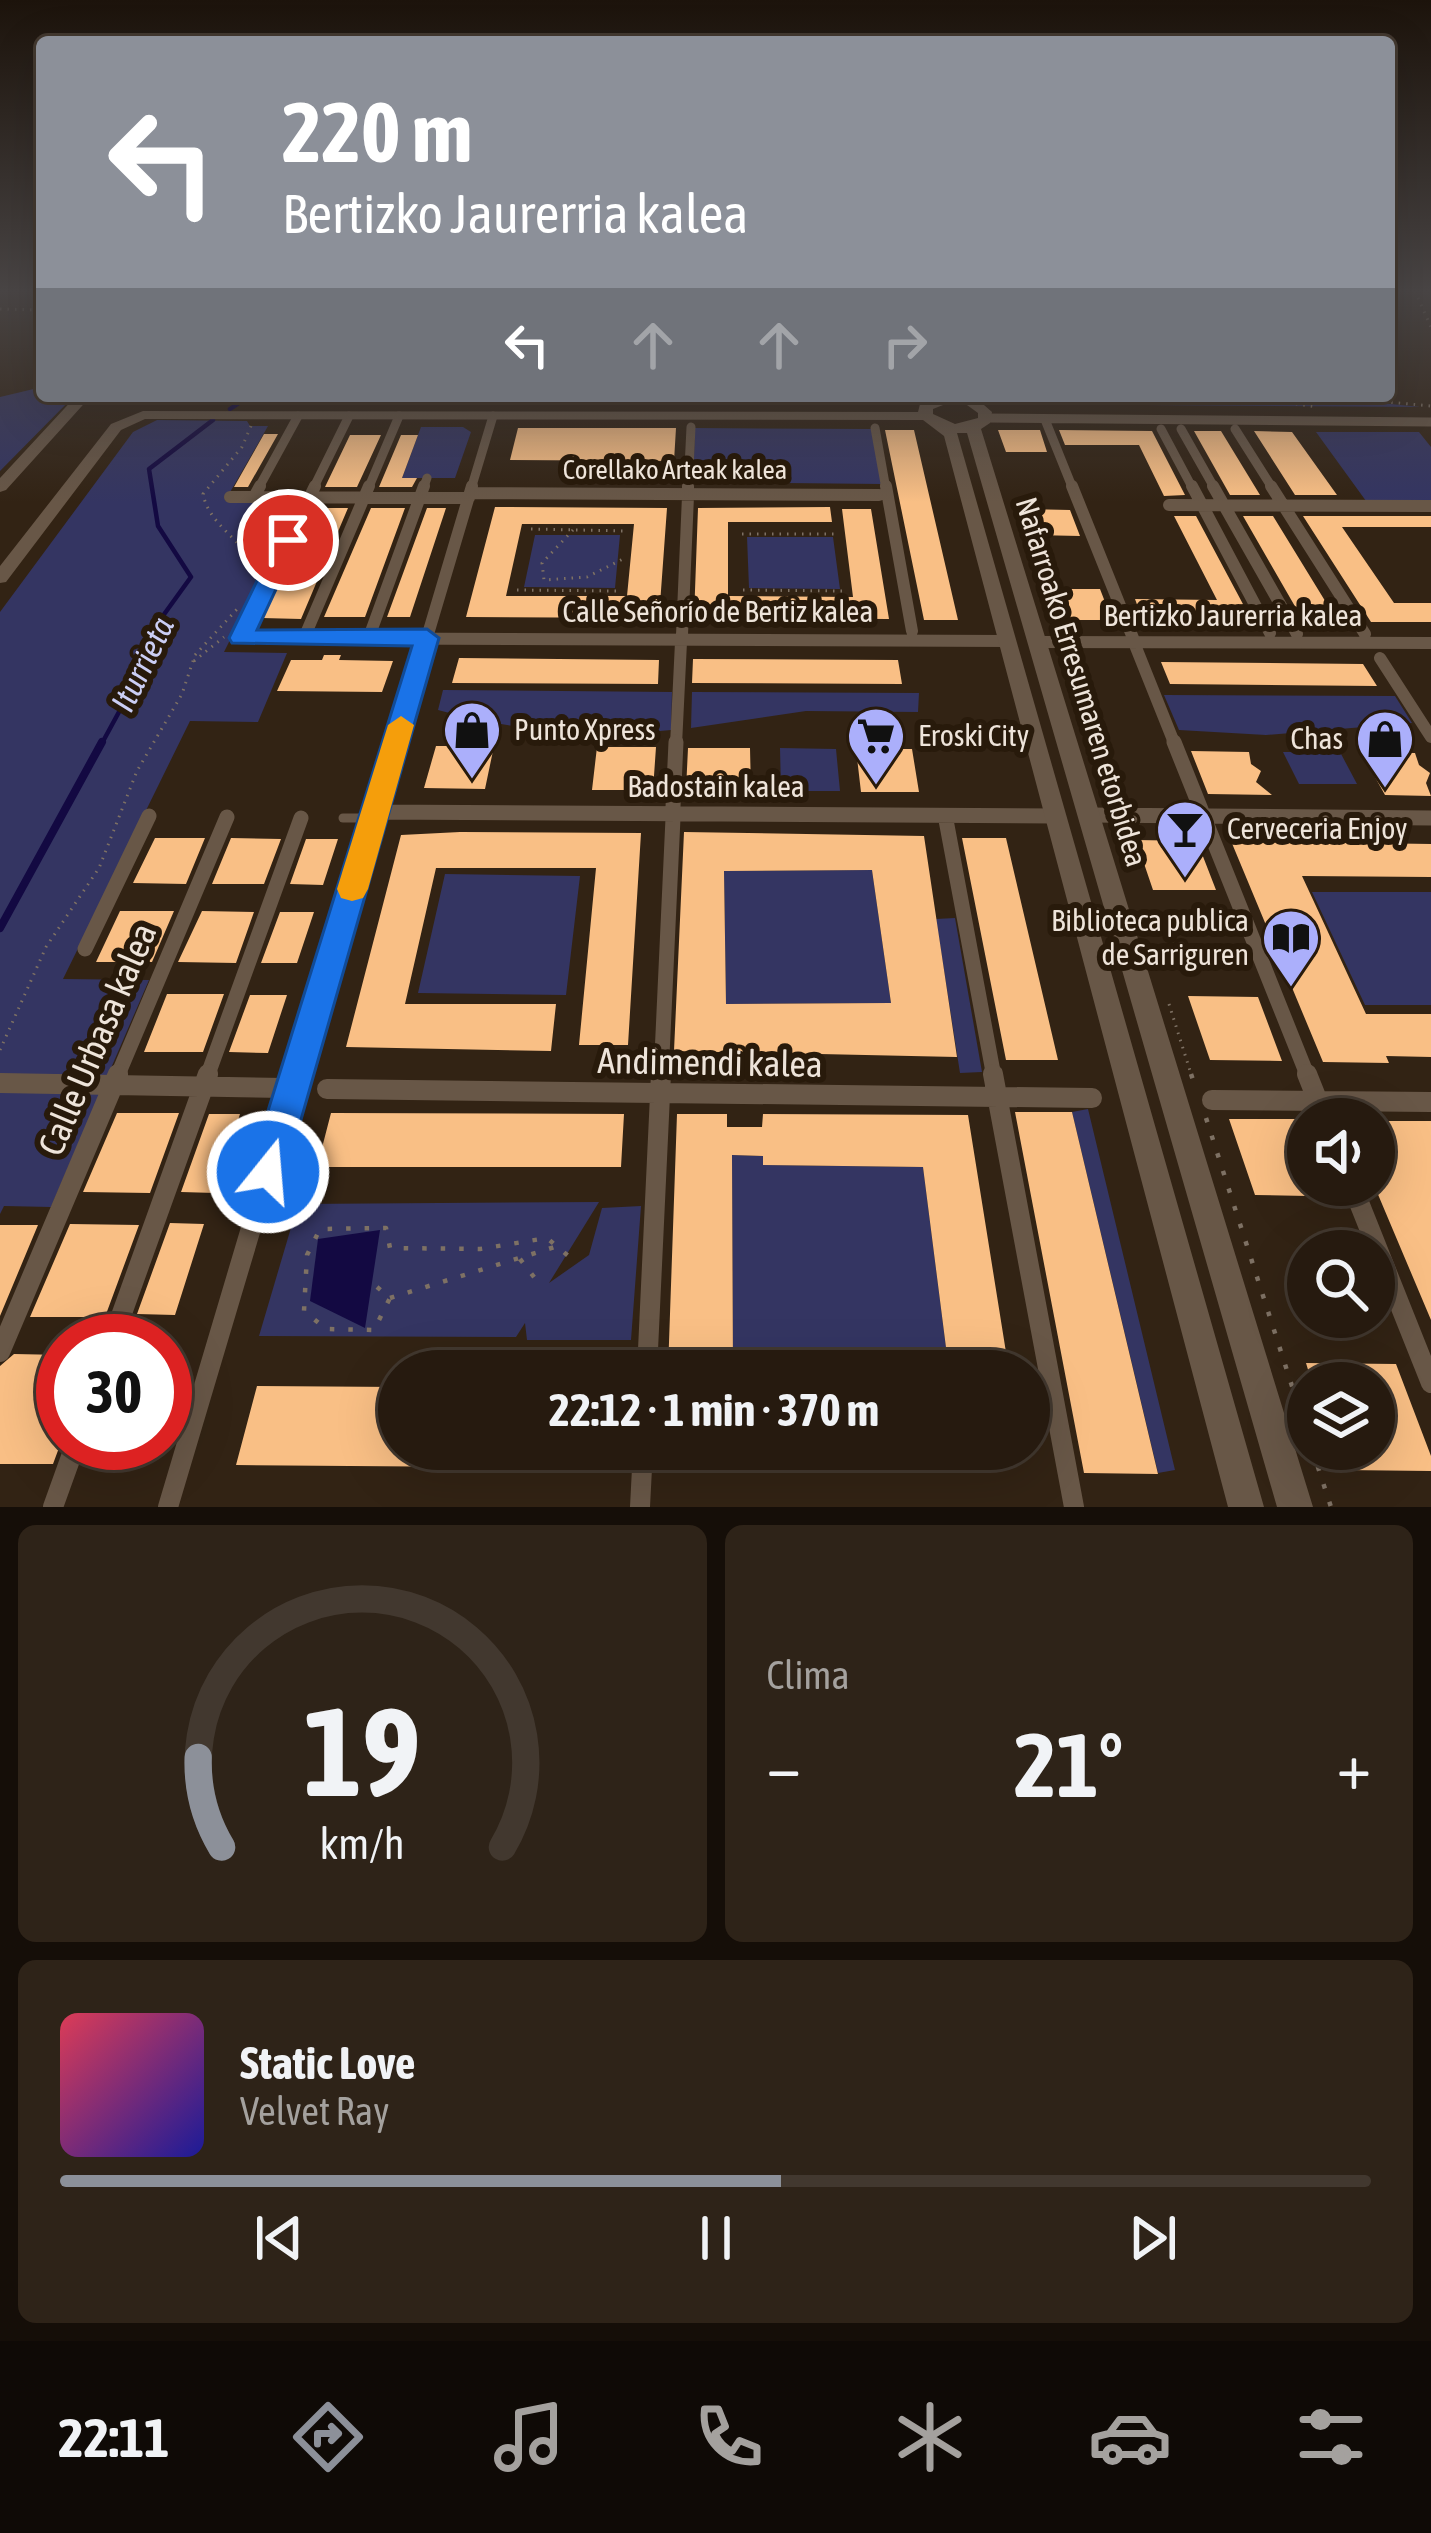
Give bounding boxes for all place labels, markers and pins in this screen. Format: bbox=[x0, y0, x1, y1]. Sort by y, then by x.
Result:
pin bbox=[237, 489, 339, 591]
shop icon: Punto Xpress bbox=[441, 699, 503, 781]
supermarket icon: Eroski City bbox=[845, 705, 907, 787]
shop icon: Chas bbox=[1354, 708, 1416, 790]
place label: Punto Xpress bbox=[514, 712, 656, 746]
place label: Eroski City bbox=[918, 718, 1029, 752]
place label: Chas bbox=[1290, 721, 1343, 755]
bar icon: Cerveceria Enjoy bbox=[1154, 798, 1216, 880]
place label: Cerveceria Enjoy bbox=[1227, 811, 1407, 845]
place label: Biblioteca publica de Sarriguren bbox=[1051, 903, 1249, 971]
library icon: Biblioteca publica de Sarriguren bbox=[1260, 907, 1322, 989]

